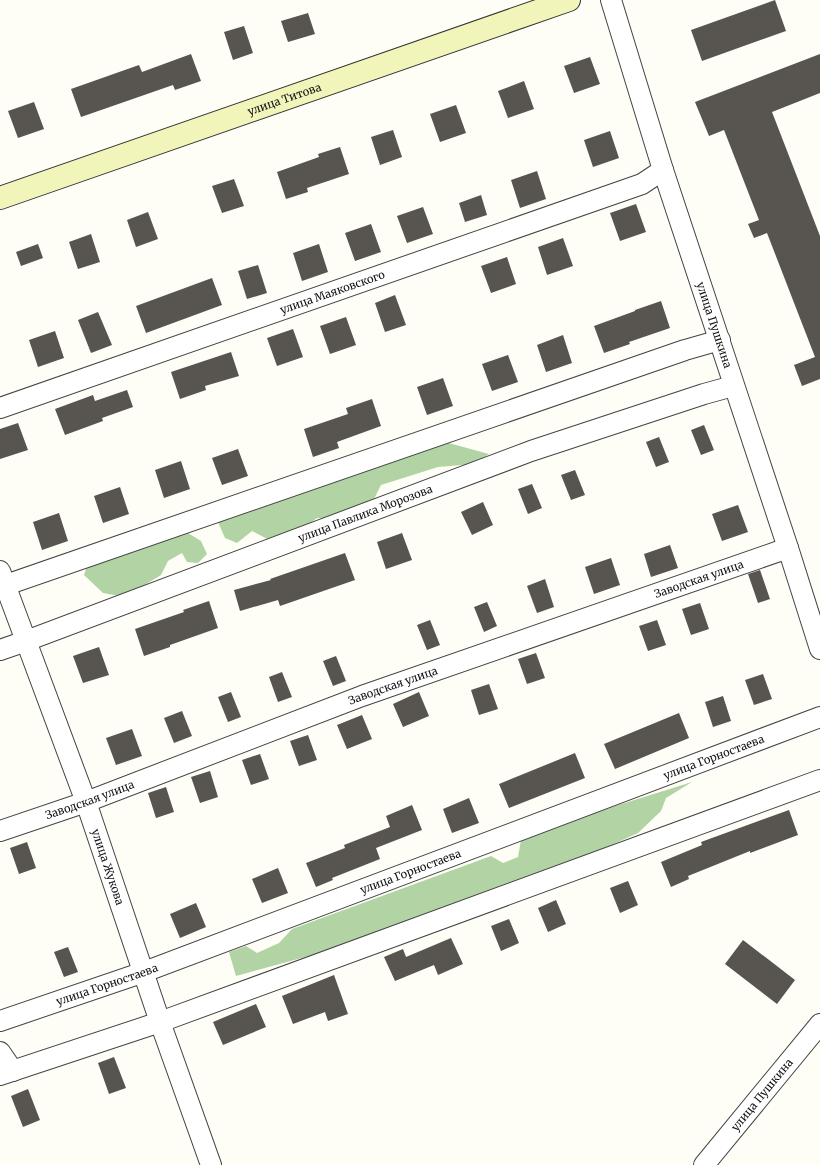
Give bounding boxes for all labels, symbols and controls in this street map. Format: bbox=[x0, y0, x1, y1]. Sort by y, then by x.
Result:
street label: улица Титова bbox=[246, 80, 323, 118]
street label: улица Маяковского bbox=[278, 267, 387, 317]
street label: улица Пушкина bbox=[694, 280, 735, 370]
street label: улица Павлика Морозова bbox=[296, 482, 434, 545]
street label: Заводская улица bbox=[652, 557, 745, 601]
street label: Заводская улица bbox=[346, 663, 439, 708]
street label: улица Горностаева bbox=[661, 732, 766, 782]
street label: Заводская улица bbox=[43, 777, 136, 822]
street label: улица Жукова bbox=[89, 827, 127, 907]
street label: улица Горностаева bbox=[358, 846, 463, 897]
street label: улица Горностаева bbox=[54, 960, 160, 1008]
street label: улица Пушкина bbox=[728, 1056, 796, 1134]

